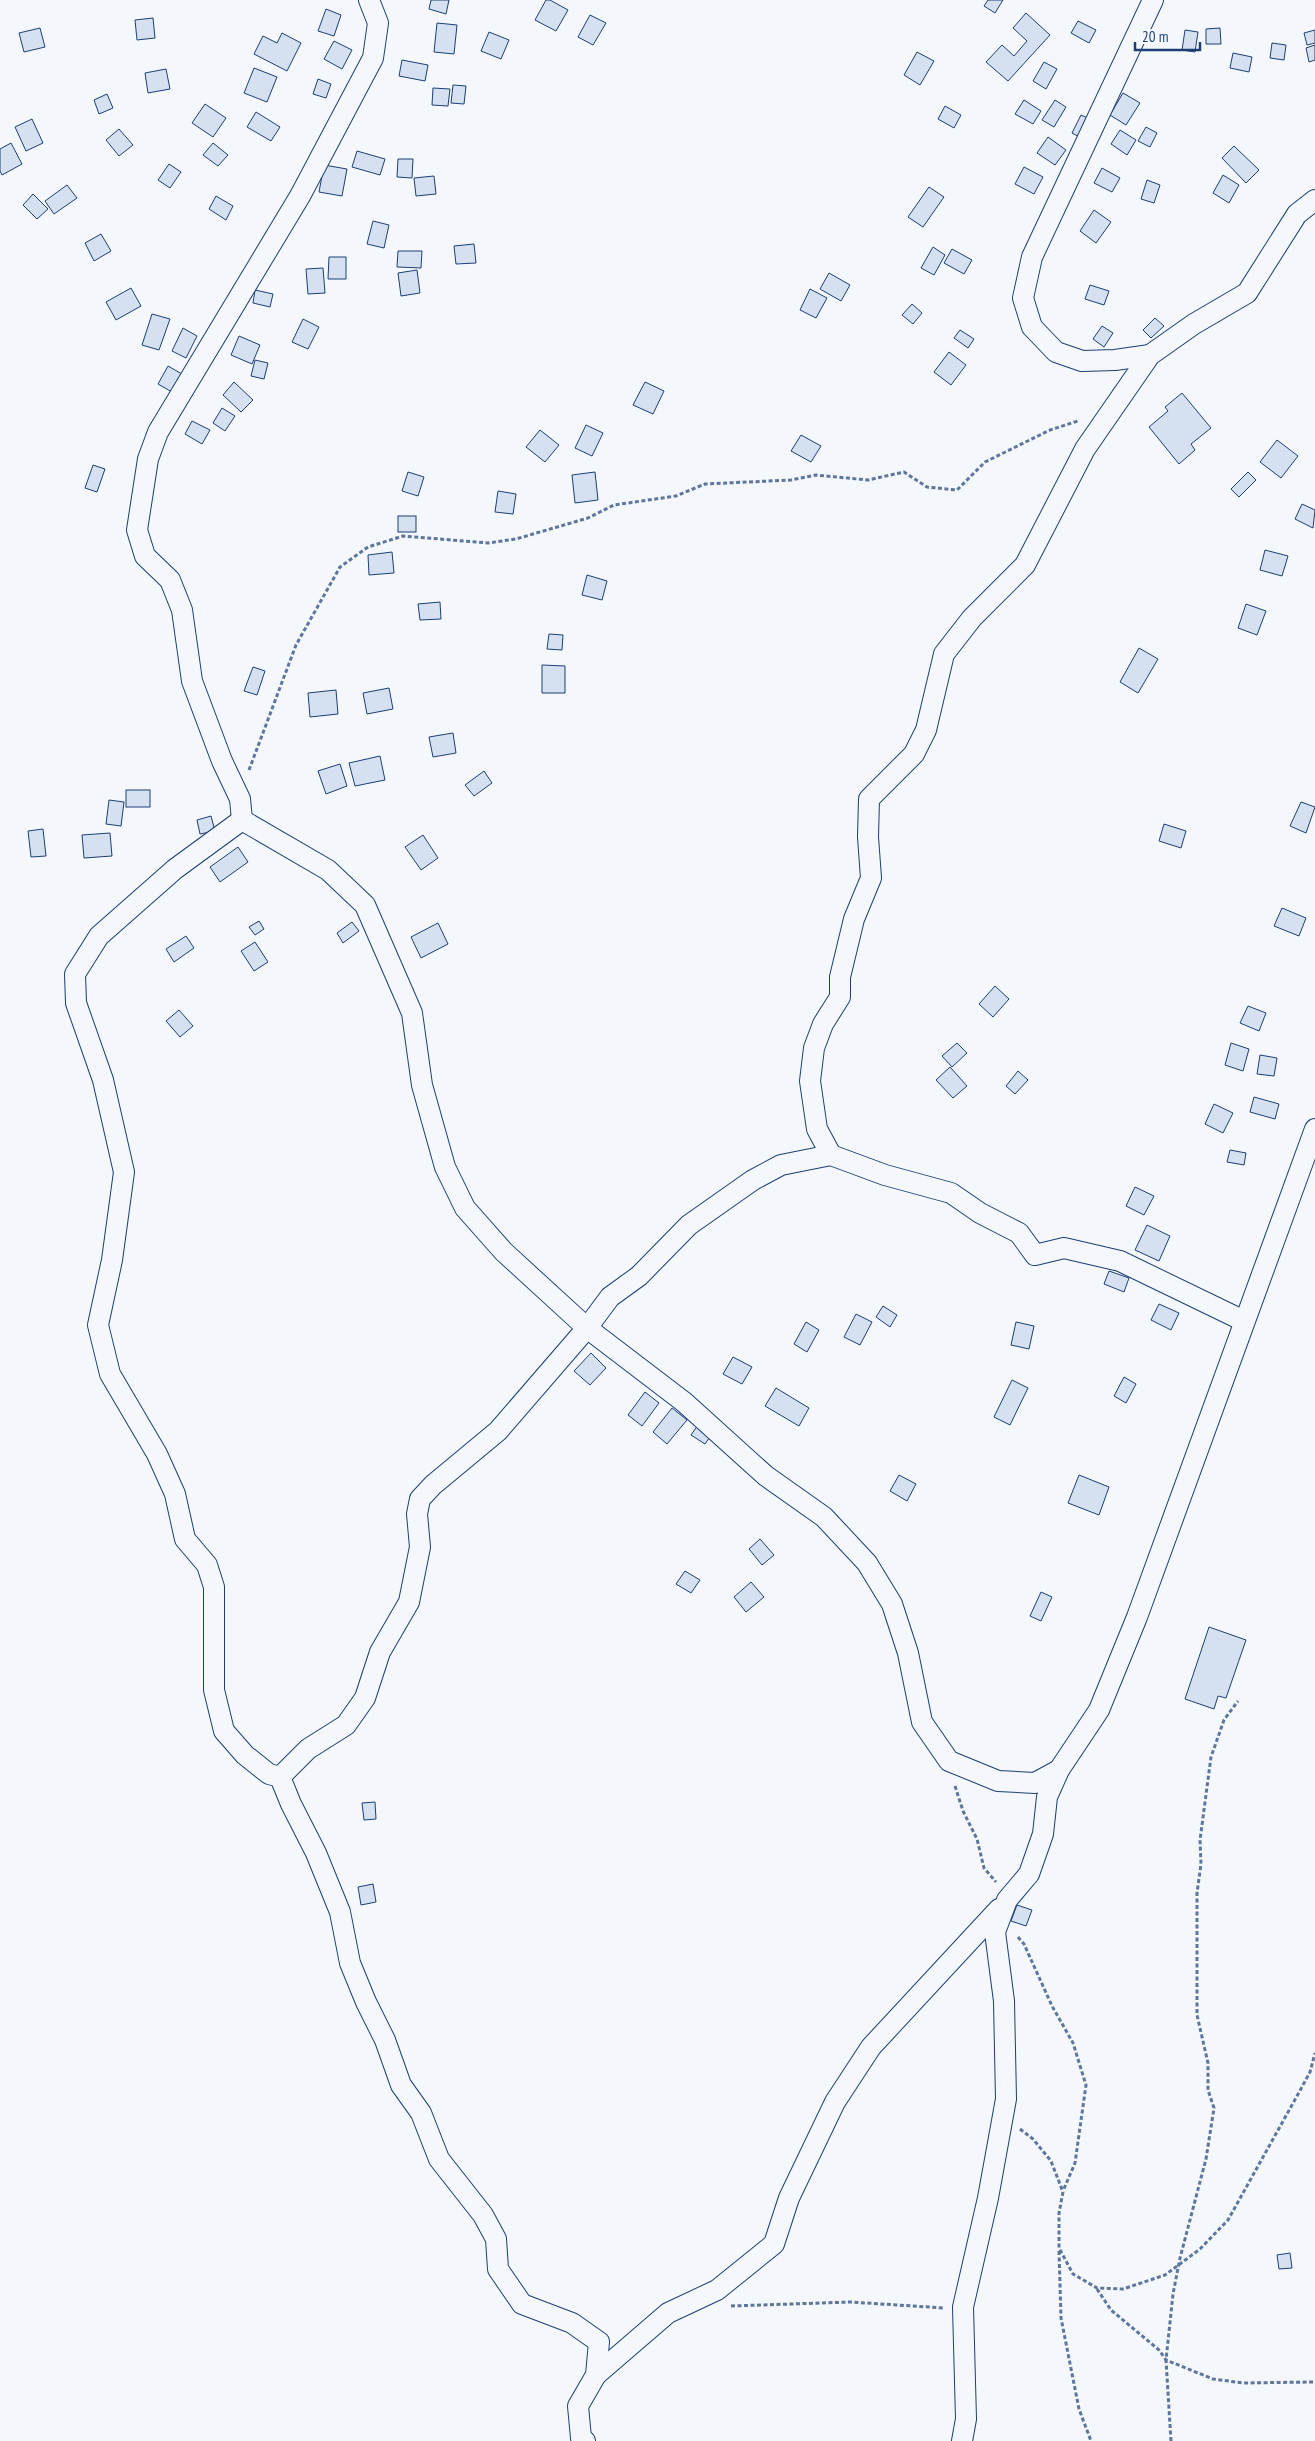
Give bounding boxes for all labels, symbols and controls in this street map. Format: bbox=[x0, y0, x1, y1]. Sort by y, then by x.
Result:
scale bar bbox=[1135, 20, 1200, 52]
text: 20 m bbox=[1142, 27, 1168, 46]

